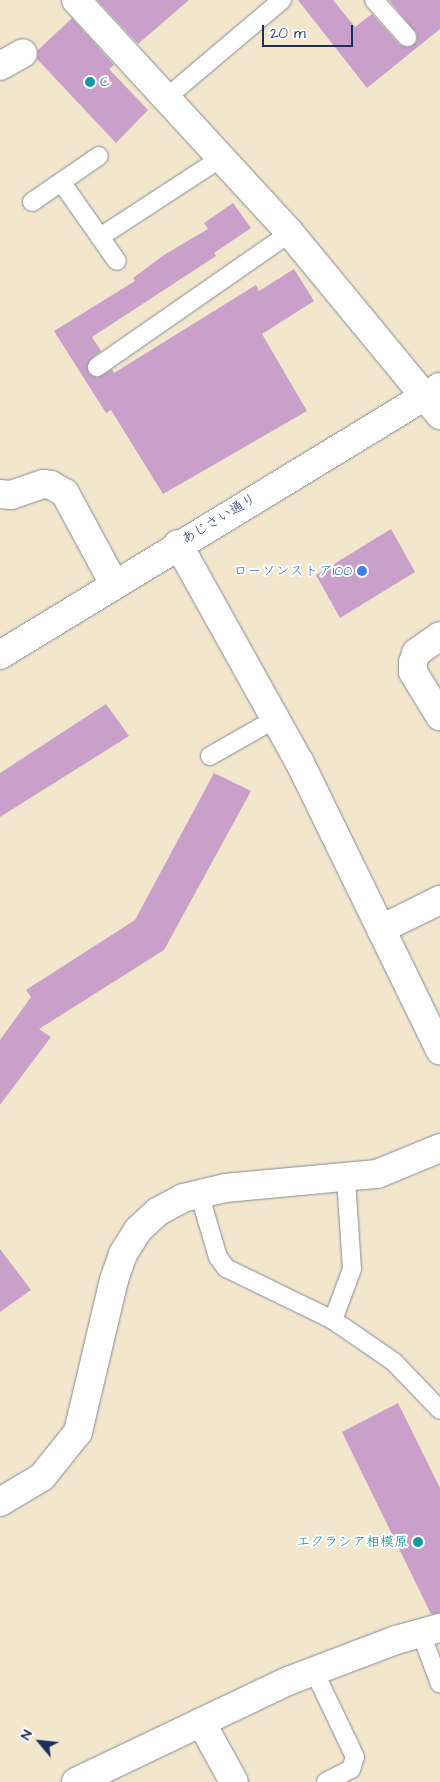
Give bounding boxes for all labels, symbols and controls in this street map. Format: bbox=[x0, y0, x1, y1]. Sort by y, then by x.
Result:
scale bar bbox=[265, 15, 356, 47]
text: 20 m bbox=[270, 23, 306, 44]
place label: C bbox=[100, 74, 110, 90]
marker: C bbox=[84, 76, 96, 88]
street label: あじさい通り bbox=[179, 490, 259, 548]
place label: ローソンストア100 bbox=[235, 563, 352, 579]
marker: ローソンストア100 bbox=[356, 565, 368, 577]
place label: エクラシア相模原 bbox=[296, 1534, 408, 1550]
marker: エクラシア相模原 bbox=[412, 1536, 424, 1548]
north arrow bbox=[15, 1717, 65, 1767]
text: N bbox=[16, 1726, 38, 1744]

